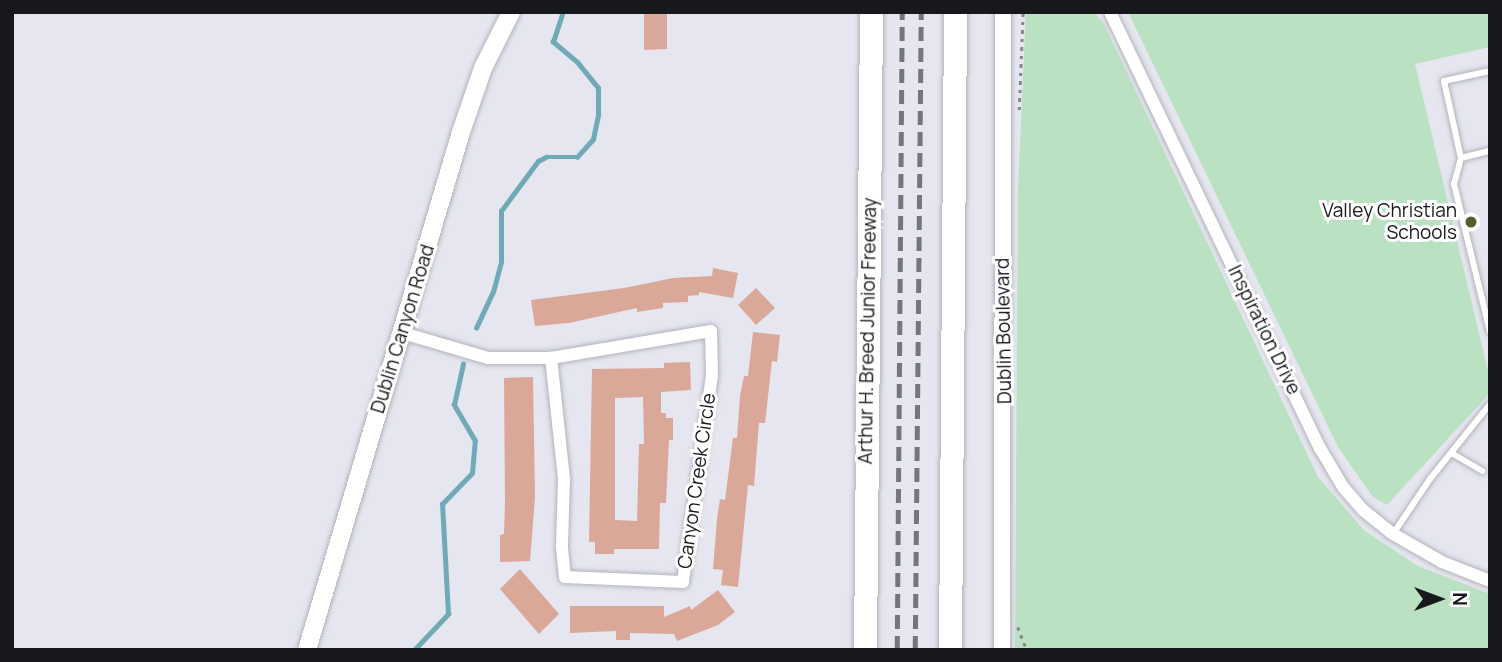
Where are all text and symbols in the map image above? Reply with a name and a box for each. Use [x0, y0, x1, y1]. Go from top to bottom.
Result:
street label: Arthur H. Breed Junior Freeway [854, 197, 882, 465]
place label: Valley Christian Schools [1322, 200, 1457, 244]
marker: Valley Christian Schools [1463, 214, 1479, 230]
street label: Dublin Canyon Road [366, 242, 440, 416]
street label: Dublin Boulevard [991, 258, 1017, 404]
street label: Inspiration Drive [1223, 262, 1305, 398]
street label: Canyon Creek Circle [673, 392, 721, 570]
north arrow [1404, 564, 1474, 634]
text: N [1447, 592, 1473, 606]

